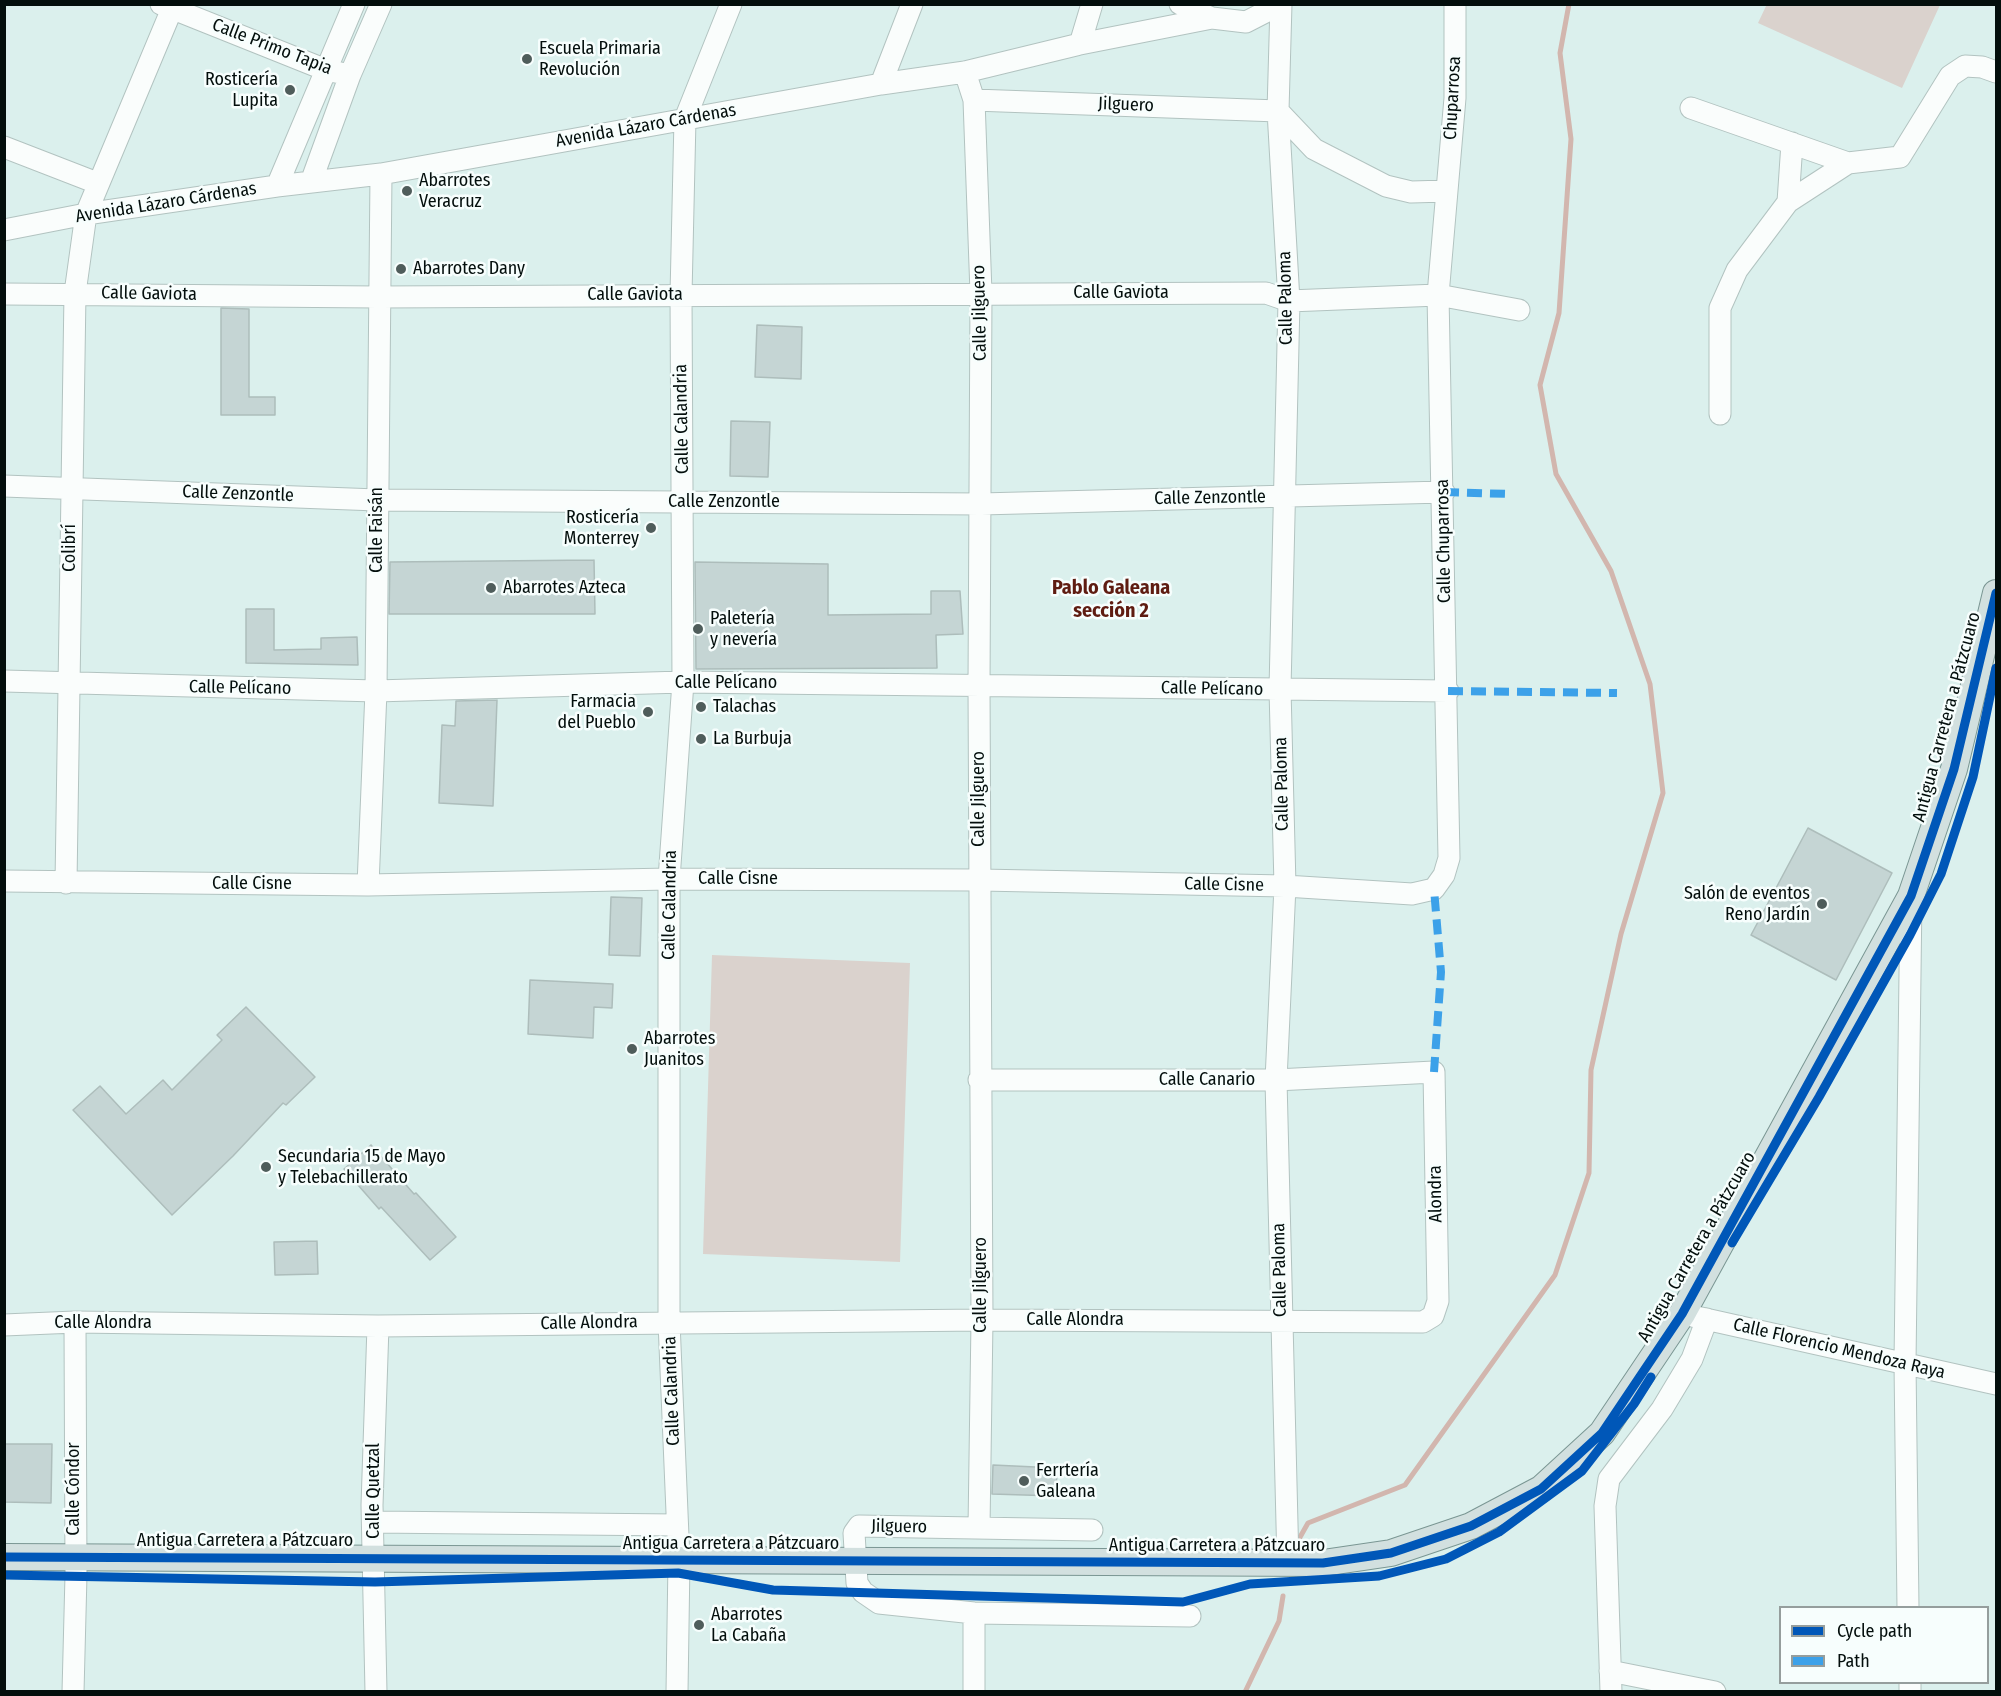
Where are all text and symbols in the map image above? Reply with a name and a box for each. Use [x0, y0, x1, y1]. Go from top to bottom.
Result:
street label: Calle Primo Tapia [209, 14, 335, 80]
place label: Escuela Primaria Revolución [539, 38, 661, 80]
marker: Escuela Primaria Revolución [520, 52, 534, 66]
street label: Chuparrosa [1440, 55, 1466, 141]
place label: Rosticería Lupita [205, 69, 278, 112]
marker: Rosticería Lupita [283, 83, 297, 97]
street label: Jilguero [1098, 93, 1154, 117]
street label: Avenida Lázaro Cárdenas [554, 99, 738, 153]
place label: Abarrotes Veracruz [419, 170, 490, 213]
street label: Avenida Lázaro Cárdenas [74, 178, 258, 228]
marker: Abarrotes Veracruz [400, 184, 414, 198]
street label: Calle Paloma [1274, 251, 1298, 345]
place label: Abarrotes Dany [413, 258, 525, 280]
marker: Abarrotes Dany [394, 262, 408, 276]
street label: Calle Jilguero [968, 265, 992, 361]
street label: Calle Gaviota [101, 282, 197, 306]
street label: Calle Gaviota [1073, 282, 1169, 304]
street label: Calle Gaviota [587, 284, 683, 306]
street label: Calle Calandria [670, 364, 694, 474]
street label: Calle Chuparrosa [1432, 479, 1456, 603]
street label: Calle Zenzontle [182, 481, 294, 507]
street label: Calle Zenzontle [1154, 486, 1266, 510]
street label: Calle Faisán [366, 487, 388, 573]
street label: Calle Zenzontle [668, 491, 780, 513]
place label: Rosticería Monterrey [564, 507, 639, 550]
marker: Rosticería Monterrey [644, 521, 658, 535]
street label: Colibrí [59, 524, 81, 572]
district label: Pablo Galeana sección 2 [1052, 576, 1170, 623]
place label: Abarrotes Azteca [503, 577, 626, 599]
marker: Abarrotes Azteca [484, 581, 498, 595]
place label: Paletería y nevería [710, 608, 777, 650]
street label: Antigua Carretera a Pátzcuaro [1909, 610, 1985, 824]
marker: Paletería y nevería [691, 622, 705, 636]
street label: Calle Pelícano [675, 672, 777, 694]
street label: Calle Pelícano [189, 676, 291, 700]
street label: Calle Pelícano [1161, 677, 1263, 701]
place label: Farmacia del Pueblo [557, 691, 636, 734]
place label: Talachas [713, 696, 776, 718]
marker: Talachas [694, 700, 708, 714]
marker: Farmacia del Pueblo [641, 705, 655, 719]
place label: La Burbuja [713, 728, 792, 750]
marker: La Burbuja [694, 732, 708, 746]
street label: Calle Paloma [1270, 737, 1294, 831]
street label: Calle Jilguero [968, 751, 990, 847]
street label: Calle Calandria [658, 850, 682, 960]
street label: Calle Cisne [698, 868, 778, 890]
street label: Calle Cisne [212, 873, 292, 895]
street label: Calle Cisne [1184, 874, 1264, 896]
place label: Salón de eventos Reno Jardín [1684, 883, 1810, 926]
marker: Salón de eventos Reno Jardín [1815, 897, 1829, 911]
place label: Abarrotes Juanitos [644, 1028, 715, 1070]
marker: Abarrotes Juanitos [625, 1042, 639, 1056]
street label: Calle Canario [1159, 1069, 1255, 1091]
place label: Secundaria 15 de Mayo y Telebachillerato [278, 1146, 446, 1188]
street label: Antigua Carretera a Pátzcuaro [1634, 1148, 1760, 1346]
marker: Secundaria 15 de Mayo y Telebachillerato [259, 1160, 273, 1174]
street label: Alondra [1425, 1165, 1447, 1223]
street label: Calle Paloma [1268, 1223, 1292, 1317]
street label: Calle Jilguero [970, 1237, 992, 1333]
street label: Calle Alondra [1026, 1309, 1124, 1331]
street label: Calle Alondra [540, 1311, 638, 1335]
street label: Calle Alondra [54, 1312, 152, 1334]
street label: Calle Florencio Mendoza Raya [1731, 1314, 1947, 1384]
street label: Calle Calandria [659, 1336, 685, 1446]
street label: Calle Cóndor [63, 1442, 85, 1536]
street label: Calle Quetzal [363, 1443, 385, 1539]
place label: Ferrtería Galeana [1036, 1460, 1099, 1502]
marker: Ferrtería Galeana [1017, 1474, 1031, 1488]
street label: Jilguero [871, 1516, 927, 1538]
street label: Antigua Carretera a Pátzcuaro [137, 1530, 353, 1552]
street label: Antigua Carretera a Pátzcuaro [623, 1533, 839, 1555]
street label: Antigua Carretera a Pátzcuaro [1109, 1535, 1325, 1557]
place label: Abarrotes La Cabaña [711, 1604, 786, 1646]
legend [1779, 1606, 1989, 1684]
marker: Abarrotes La Cabaña [692, 1618, 706, 1632]
text: Cycle path [1837, 1620, 1912, 1642]
text: Path [1837, 1650, 1870, 1672]

